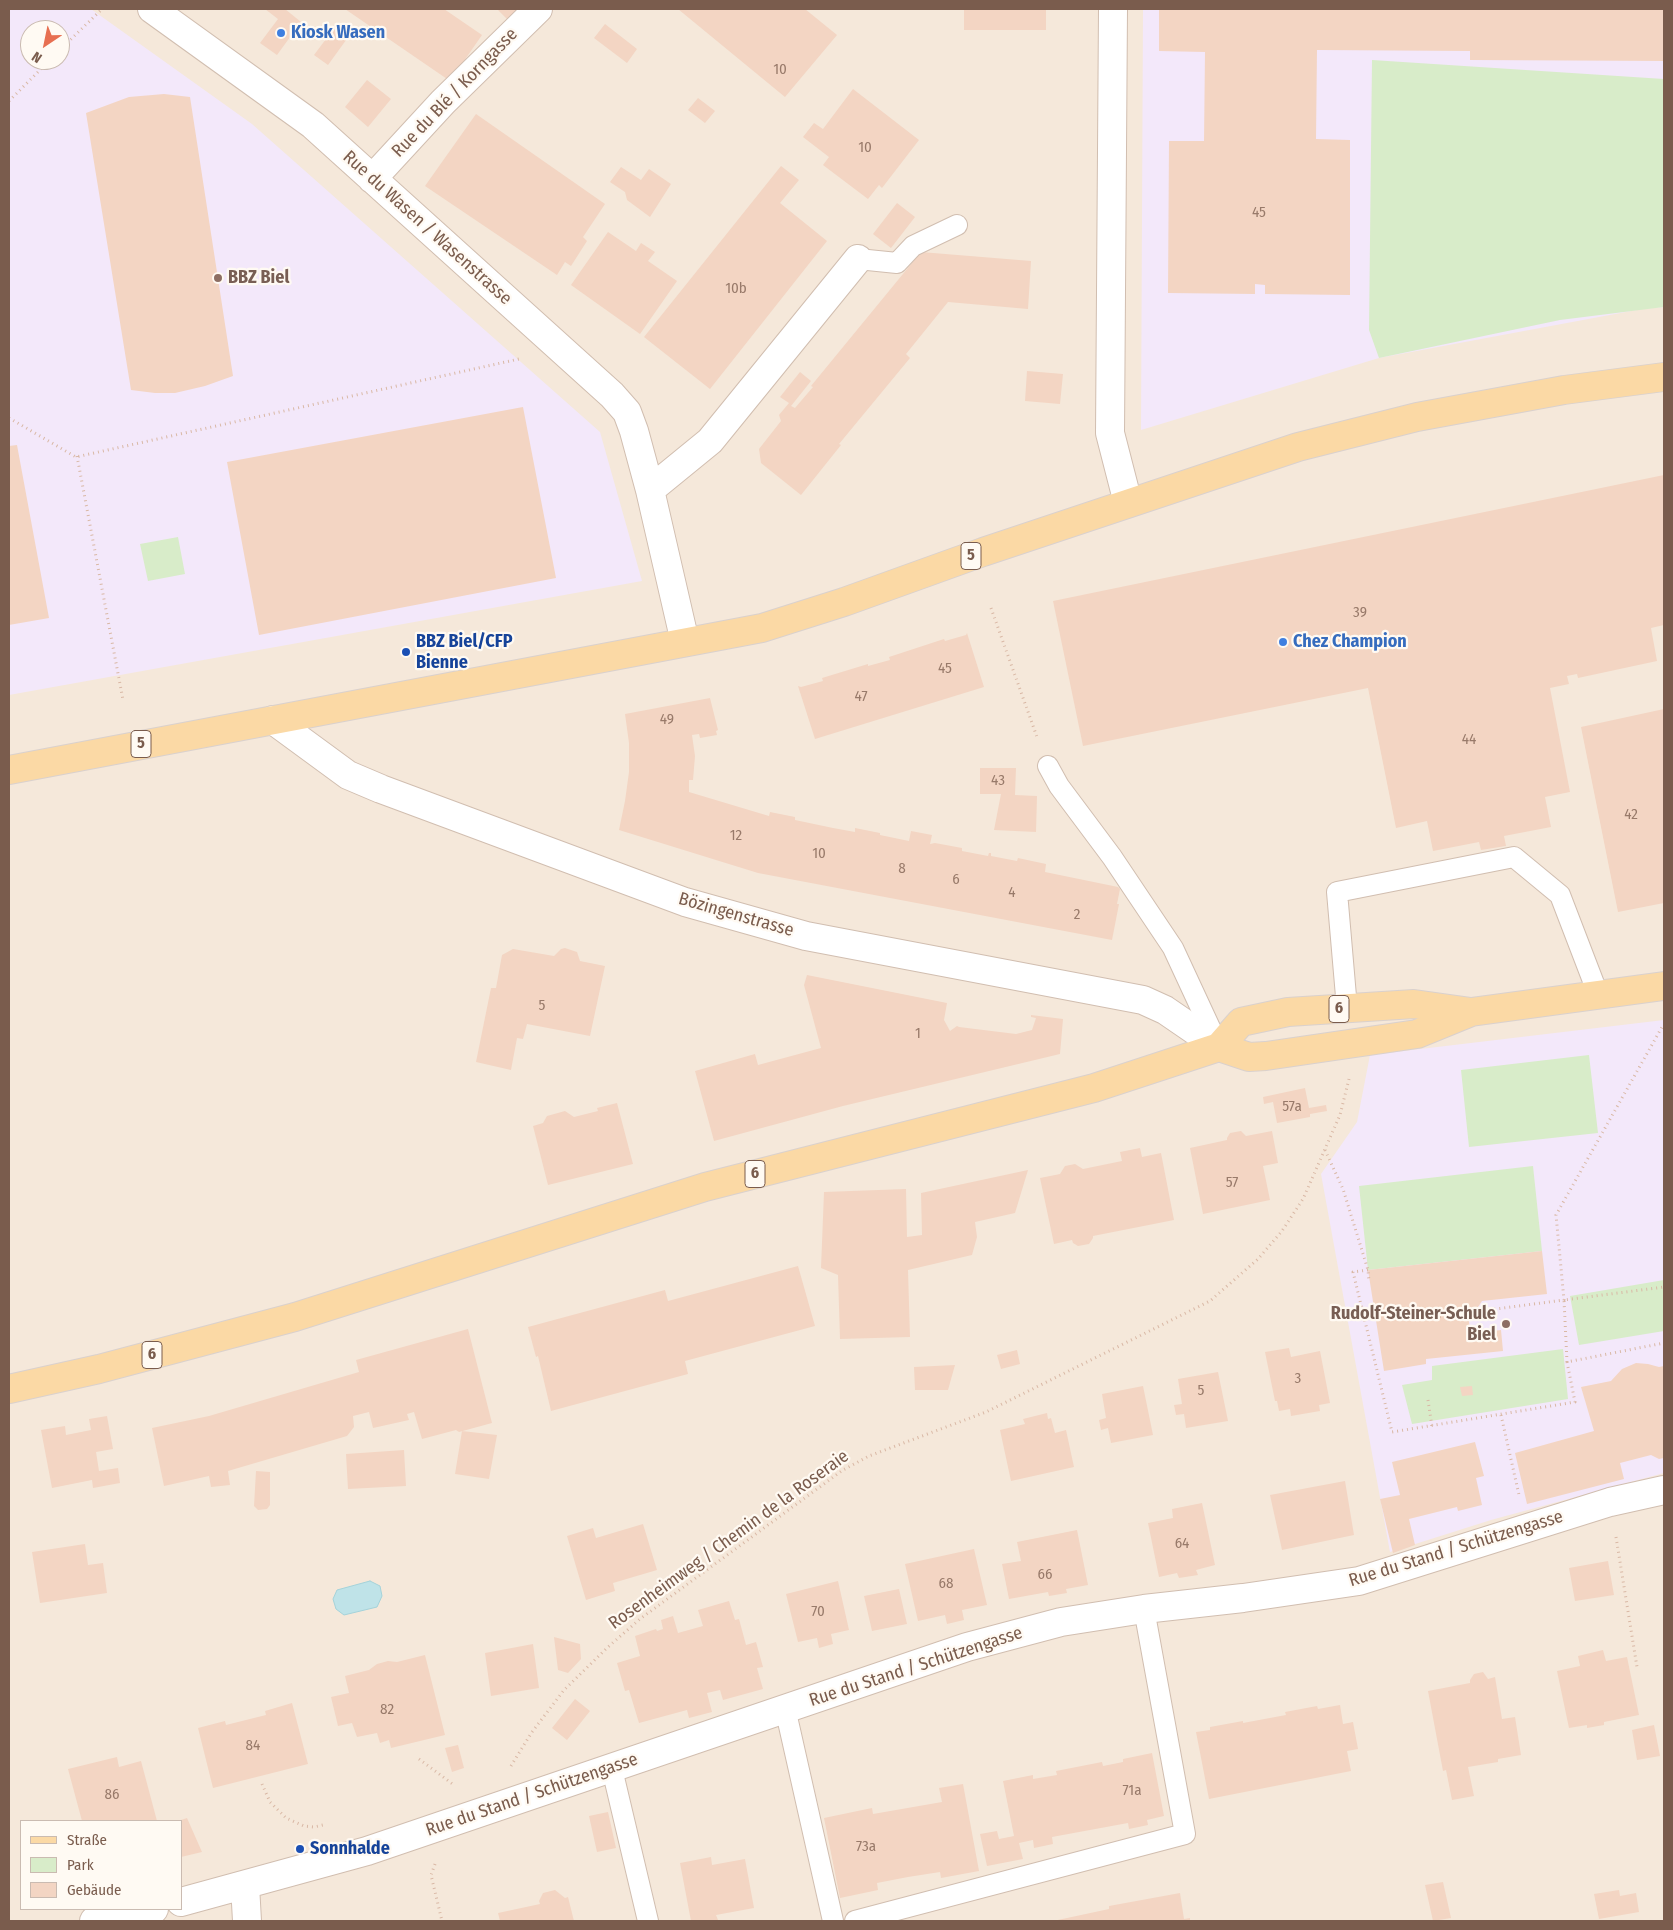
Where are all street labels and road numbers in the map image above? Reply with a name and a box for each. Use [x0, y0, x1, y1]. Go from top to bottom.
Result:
street label: Rue du Blé / Korngasse [388, 24, 522, 162]
street label: Rue du Wasen / Wasenstrasse [338, 146, 516, 310]
road number: 5 [961, 542, 981, 570]
road number: 5 [131, 731, 151, 758]
street label: Bözingenstrasse [676, 888, 796, 942]
road number: 6 [1329, 996, 1349, 1022]
road number: 6 [745, 1160, 765, 1188]
road number: 6 [142, 1342, 162, 1368]
street label: Rosenheimweg / Chemin de la Roseraie [605, 1446, 853, 1634]
street label: Rue du Stand / Schützengasse [1346, 1506, 1566, 1592]
street label: Rue du Stand / Schützengasse [807, 1622, 1025, 1712]
street label: Rue du Stand / Schützengasse [423, 1749, 641, 1841]

